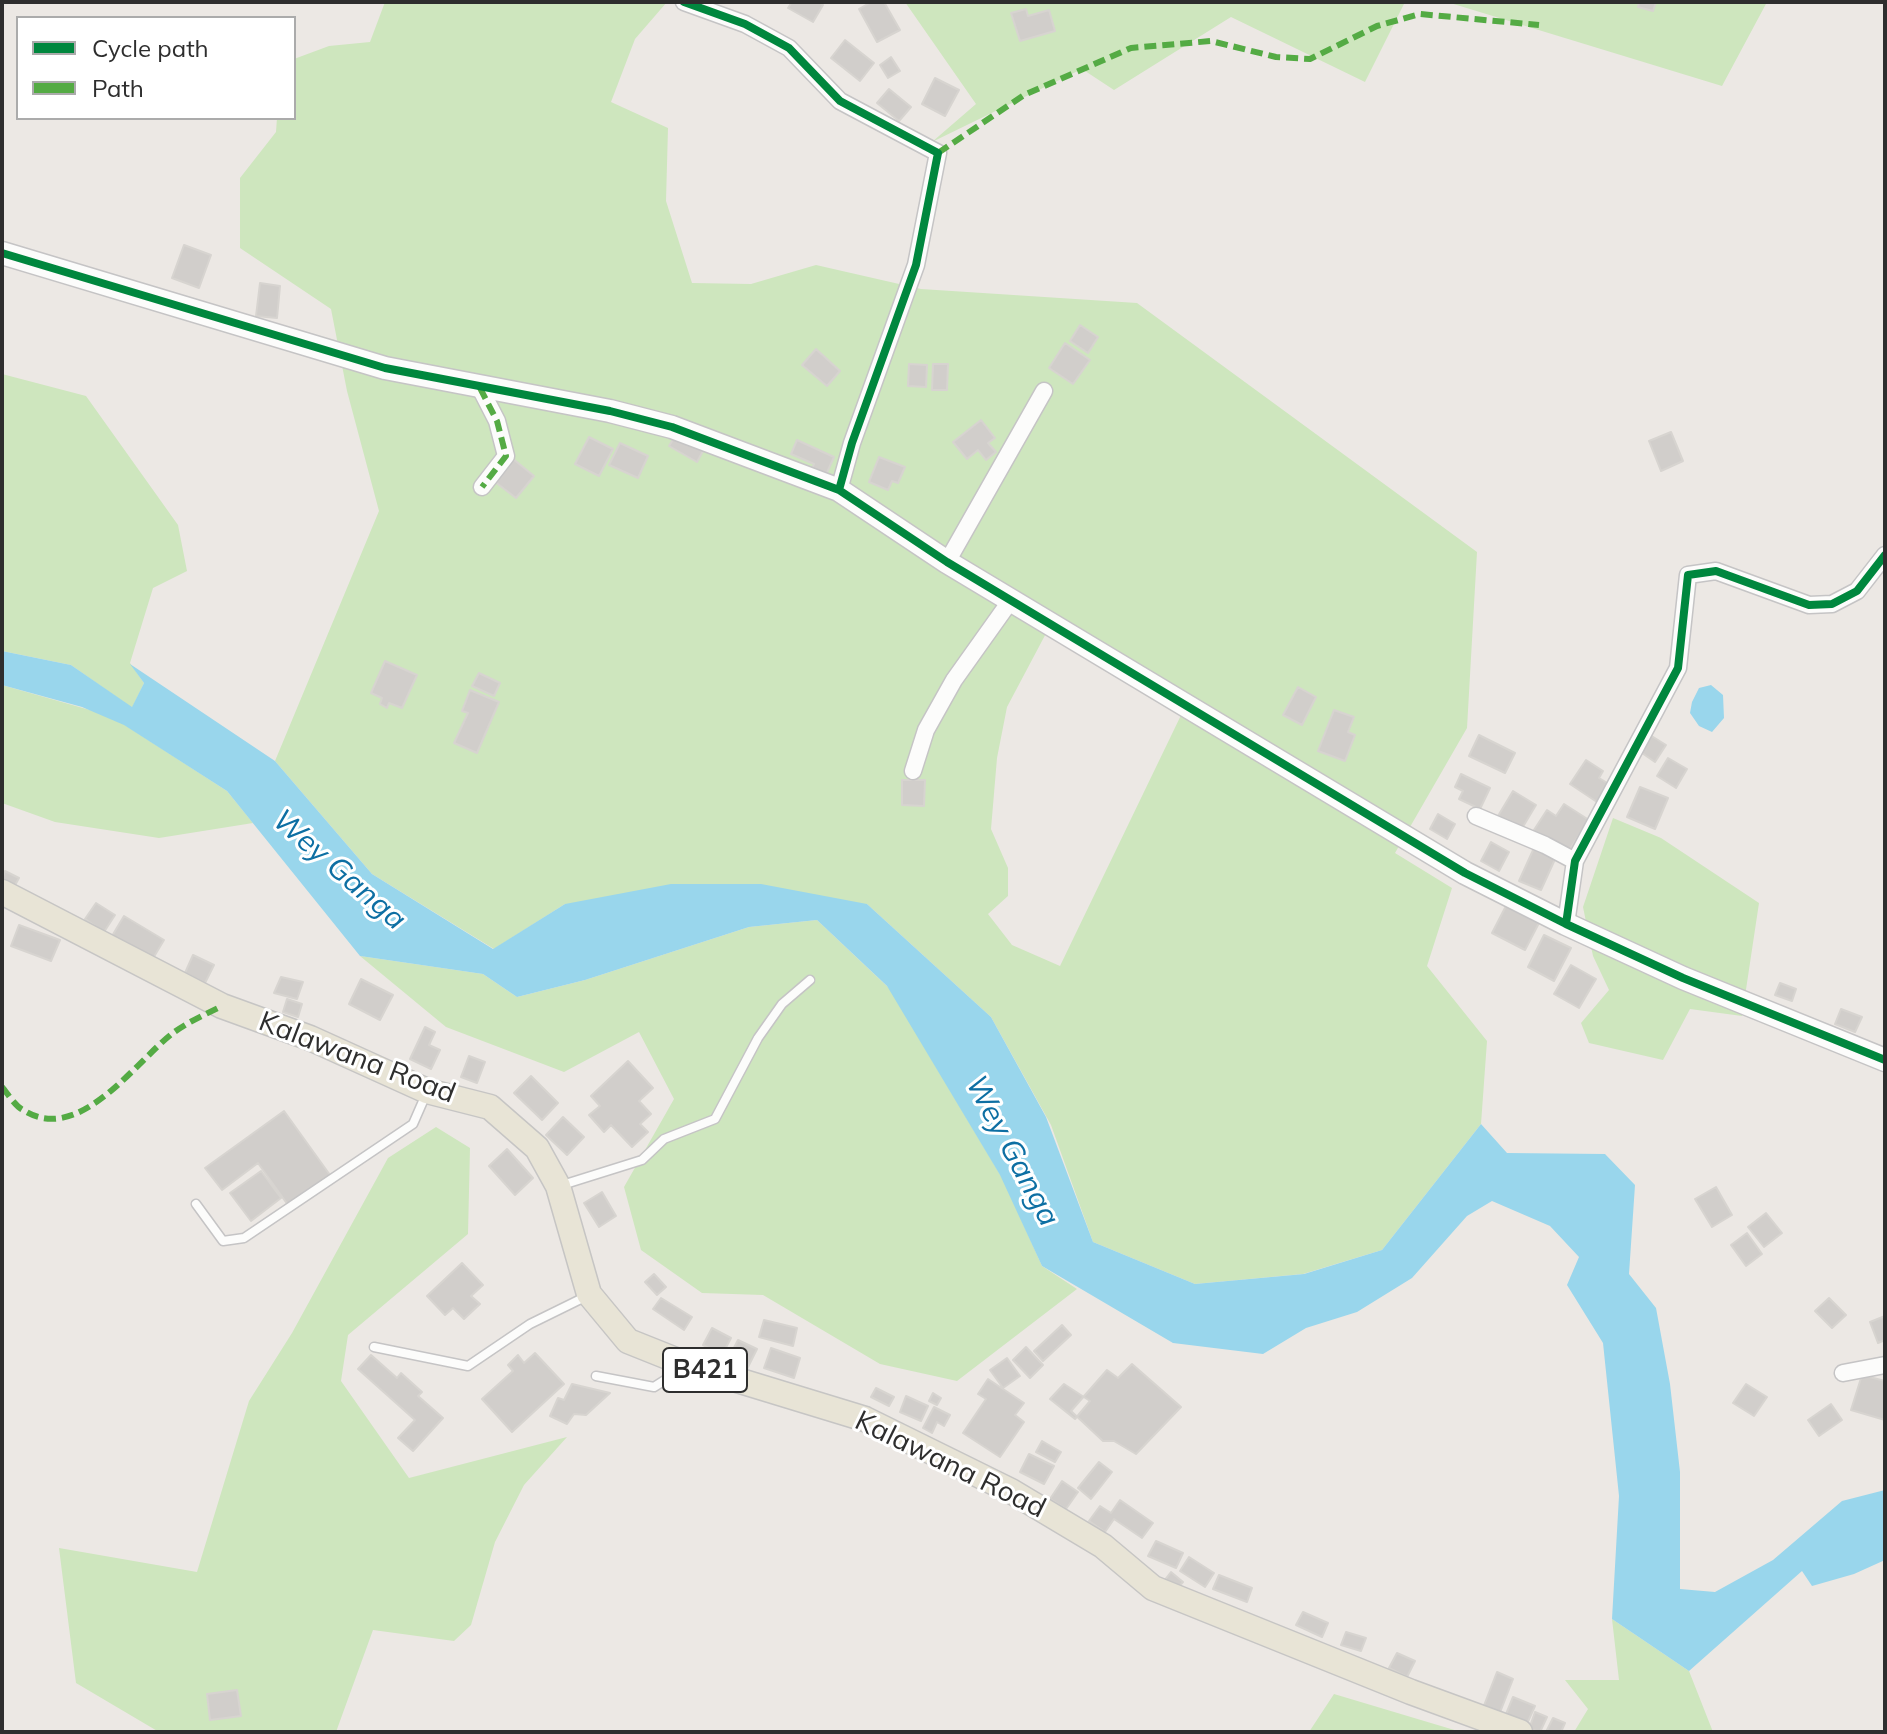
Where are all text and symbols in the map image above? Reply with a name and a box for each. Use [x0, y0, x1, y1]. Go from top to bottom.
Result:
legend [16, 16, 296, 120]
text: Cycle path [92, 33, 209, 63]
text: Path [92, 73, 144, 103]
water label: Wey Ganga [265, 802, 413, 938]
street label: Kalawana Road [254, 1005, 460, 1111]
water label: Wey Ganga [957, 1070, 1067, 1232]
road number: B421 [663, 1348, 747, 1392]
street label: Kalawana Road [849, 1404, 1051, 1526]

